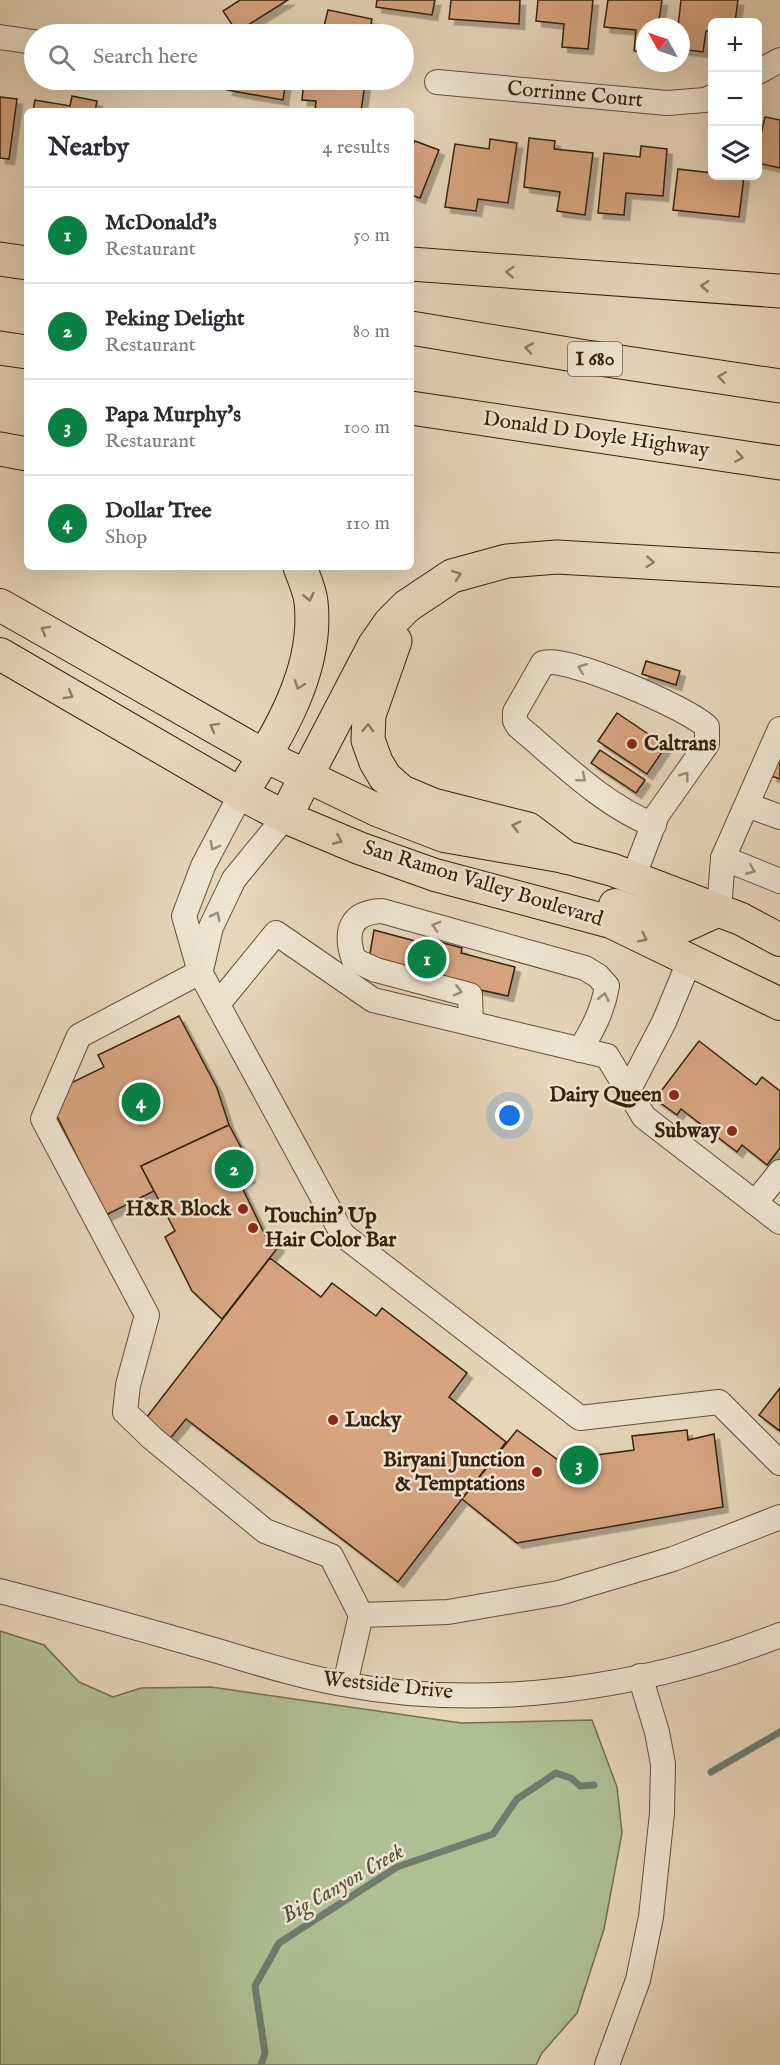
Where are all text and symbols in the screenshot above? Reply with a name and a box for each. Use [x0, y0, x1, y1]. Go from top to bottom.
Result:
north arrow [636, 18, 690, 72]
map controls [708, 18, 762, 180]
button: + [708, 18, 762, 72]
search box [24, 24, 414, 90]
icon: search [45, 41, 78, 74]
text: Search here [93, 43, 198, 71]
button: − [708, 72, 762, 126]
street label: Corrinne Court [506, 76, 644, 114]
button: layers [708, 126, 762, 180]
text: Nearby [48, 131, 129, 164]
text: 4 results [323, 135, 390, 160]
text: McDonald's [105, 209, 217, 237]
text: 1 [64, 223, 71, 248]
text: 50 m [353, 223, 390, 248]
text: Restaurant [105, 237, 196, 262]
one-way arrow [506, 265, 515, 278]
one-way arrow [700, 280, 709, 293]
text: Peking Delight [105, 305, 244, 333]
text: 2 [63, 319, 72, 344]
text: 80 m [353, 319, 390, 344]
text: Restaurant [105, 333, 196, 358]
one-way arrow [525, 342, 535, 355]
road number: I 680 [568, 342, 622, 376]
one-way arrow [718, 372, 727, 384]
text: Papa Murphy's [105, 401, 241, 429]
street label: Donald D Doyle Highway [481, 406, 711, 464]
text: 3 [64, 415, 71, 440]
text: 100 m [343, 415, 390, 440]
text: Restaurant [105, 429, 196, 454]
one-way arrow [734, 450, 744, 462]
text: Dollar Tree [105, 497, 212, 525]
text: 4 [63, 511, 72, 536]
text: 110 m [346, 511, 390, 536]
text: Shop [105, 525, 147, 550]
one-way arrow [645, 555, 654, 568]
one-way arrow [451, 570, 462, 583]
one-way arrow [302, 592, 315, 602]
one-way arrow [41, 626, 51, 637]
one-way arrow [578, 663, 589, 675]
one-way arrow [293, 679, 306, 690]
one-way arrow [62, 687, 73, 699]
one-way arrow [210, 723, 220, 734]
one-way arrow [362, 724, 375, 733]
place label: Caltrans [644, 731, 716, 758]
marker: Caltrans [625, 737, 639, 751]
one-way arrow [576, 771, 587, 782]
one-way arrow [677, 771, 688, 782]
one-way arrow [512, 821, 522, 834]
one-way arrow [332, 832, 343, 844]
street label: San Ramon Valley Boulevard [360, 835, 607, 934]
one-way arrow [210, 840, 221, 850]
one-way arrow [745, 863, 756, 875]
one-way arrow [209, 911, 221, 922]
one-way arrow [431, 921, 441, 933]
one-way arrow [637, 931, 648, 943]
pin: 1 [408, 936, 446, 982]
one-way arrow [453, 984, 463, 997]
one-way arrow [597, 992, 610, 1002]
pin: 4 [122, 1080, 160, 1124]
place label: Dairy Queen [549, 1082, 662, 1109]
marker: Dairy Queen [667, 1088, 681, 1102]
your location [495, 1101, 524, 1130]
place label: Subway [654, 1118, 721, 1145]
marker: Subway [725, 1124, 739, 1138]
pin: 2 [214, 1146, 254, 1192]
place label: H&R Block [126, 1196, 232, 1223]
marker: H&R Block [236, 1202, 250, 1216]
place label: Touchin' Up Hair Color Bar [264, 1203, 396, 1254]
marker: Touchin' Up Hair Color Bar [246, 1221, 260, 1235]
place label: Lucky [345, 1407, 402, 1434]
marker: Lucky [326, 1413, 340, 1427]
pin: 3 [560, 1442, 598, 1488]
place label: Biryani Junction & Temptations [383, 1447, 525, 1498]
marker: Biryani Junction & Temptations [530, 1465, 544, 1479]
street label: Westside Drive [322, 1666, 455, 1706]
water label: Big Canyon Creek [277, 1838, 409, 1930]

